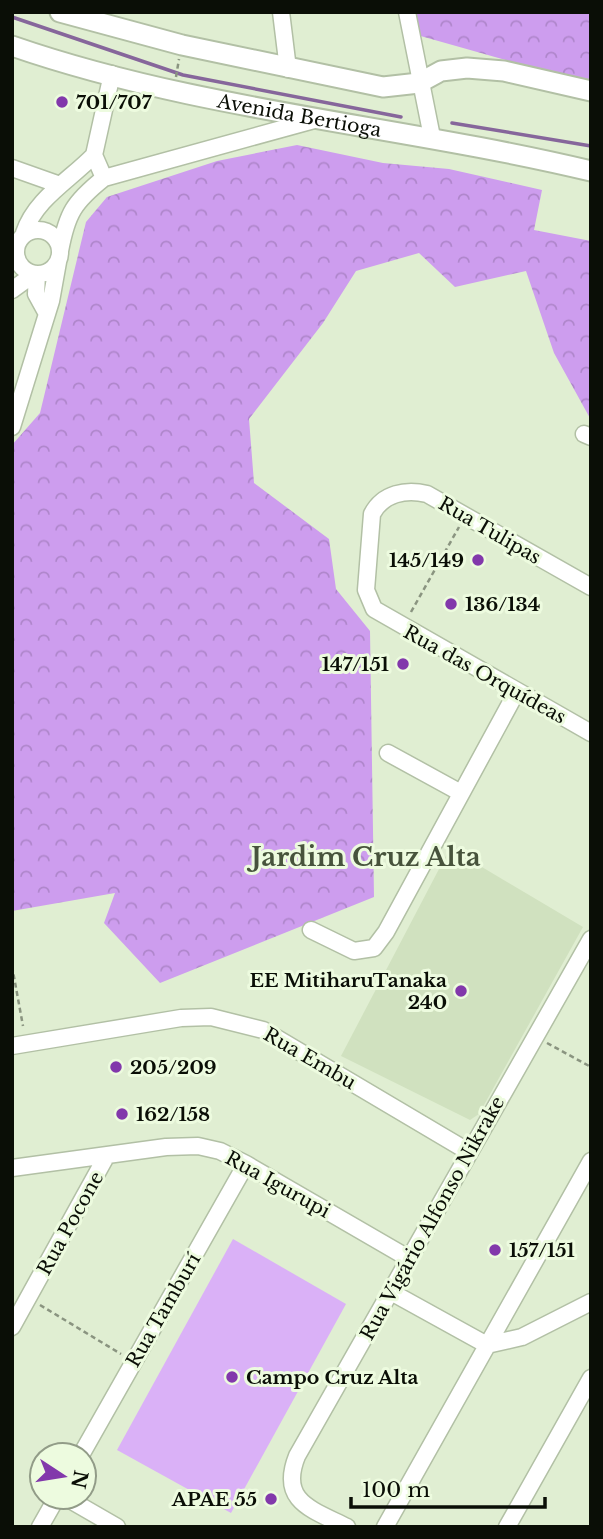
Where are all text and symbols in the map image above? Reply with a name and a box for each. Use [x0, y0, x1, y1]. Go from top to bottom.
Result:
street label: Avenida Bertioga [214, 89, 384, 142]
place label: 701/707 [76, 91, 153, 114]
marker: 701/707 [54, 94, 70, 110]
street label: Rua Tulipas [434, 492, 545, 569]
place label: 145/149 [389, 549, 464, 572]
marker: 145/149 [470, 552, 486, 568]
place label: 136/134 [465, 593, 540, 616]
marker: 136/134 [443, 596, 459, 612]
street label: Rua das Orquídeas [399, 620, 570, 729]
place label: 147/151 [322, 653, 389, 676]
marker: 147/151 [395, 656, 411, 672]
district label: Jardim Cruz Alta [246, 841, 481, 873]
place label: EE MitiharuTanaka 240 [250, 969, 447, 1014]
marker: EE MitiharuTanaka 240 [453, 983, 469, 999]
street label: Rua Embu [259, 1023, 360, 1094]
place label: 205/209 [130, 1056, 217, 1079]
marker: 205/209 [108, 1059, 124, 1075]
street label: Rua Vigário Alfonso Nikrake [356, 1092, 509, 1344]
place label: 162/158 [136, 1103, 210, 1126]
marker: 162/158 [114, 1106, 130, 1122]
street label: Rua Igurupi [221, 1146, 335, 1223]
street label: Rua Pocone [33, 1167, 108, 1279]
place label: 157/151 [509, 1239, 575, 1262]
marker: 157/151 [487, 1242, 503, 1258]
street label: Rua Tamburí [122, 1249, 206, 1371]
place label: Campo Cruz Alta [246, 1366, 418, 1389]
marker: Campo Cruz Alta [224, 1369, 240, 1385]
north arrow [28, 1441, 98, 1511]
scale bar [351, 1466, 545, 1510]
text: N [66, 1468, 92, 1491]
text: 100 m [362, 1477, 430, 1503]
place label: APAE 55 [171, 1488, 257, 1511]
marker: APAE 55 [263, 1491, 279, 1507]

